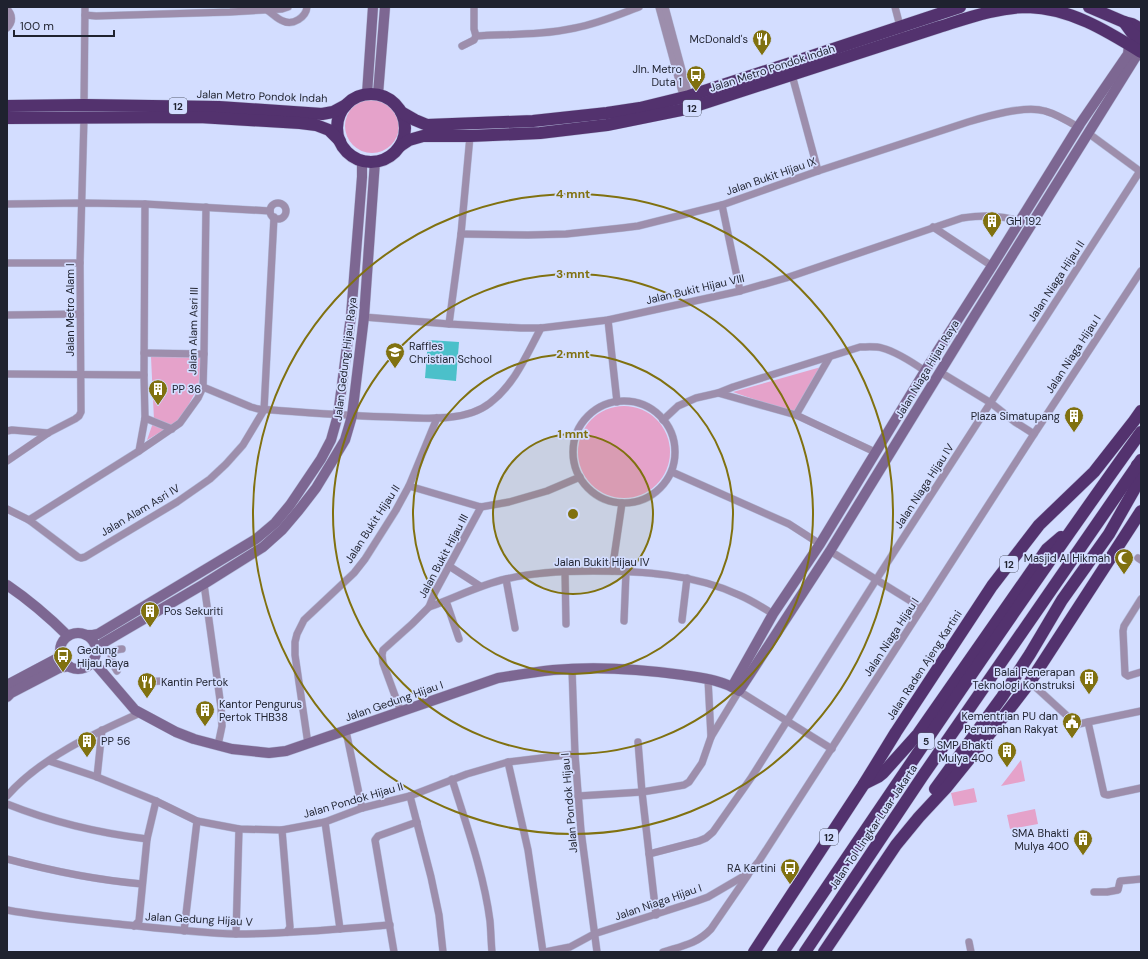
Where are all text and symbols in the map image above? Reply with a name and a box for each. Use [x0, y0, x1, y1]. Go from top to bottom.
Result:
scale bar [14, 12, 114, 38]
text: 100 m [20, 18, 54, 34]
restaurant icon: McDonald's [751, 28, 773, 56]
place label: McDonald's [689, 32, 748, 46]
street label: Jalan Metro Pondok Indah [708, 41, 836, 95]
place label: Jln. Metro Duta 1 [633, 62, 682, 89]
bus stop icon: Jln. Metro Duta 1 [685, 64, 707, 92]
street label: Jalan Metro Pondok Indah [196, 87, 328, 105]
road number: 12 [169, 98, 187, 114]
road number: 12 [683, 100, 701, 116]
street label: Jalan Bukit Hijau IX [724, 154, 818, 198]
text: 4 mnt [556, 186, 590, 202]
building icon: GH 192 [981, 210, 1003, 238]
place label: GH 192 [1006, 214, 1041, 228]
street label: Jalan Niaga Hijau II [1025, 238, 1087, 324]
street label: Jalan Metro Alam I [63, 263, 77, 357]
text: 3 mnt [556, 266, 590, 282]
street label: Jalan Bukit Hijau VIII [644, 271, 746, 307]
street label: Jalan Alam Asri III [185, 287, 201, 375]
street label: Jalan Gedung Hijau Raya [330, 296, 360, 422]
street label: Jalan Niaga Hijau I [1042, 312, 1104, 396]
street label: Jalan Niaga Hijau Raya [892, 317, 962, 421]
place label: Raffles Christian School [409, 339, 492, 366]
school or university icon: Raffles Christian School [384, 341, 406, 369]
text: 2 mnt [556, 346, 590, 362]
building icon: PP 36 [147, 378, 169, 406]
place label: PP 36 [172, 382, 201, 396]
building icon: Plaza Simatupang [1063, 405, 1085, 433]
place label: Plaza Simatupang [971, 409, 1060, 423]
text: 1 mnt [557, 426, 589, 442]
street label: Jalan Niaga Hijau IV [891, 440, 957, 531]
street label: Jalan Alam Asri IV [98, 480, 183, 539]
street label: Jalan Bukit Hijau II [341, 482, 403, 566]
centre of rings [566, 507, 580, 521]
street label: Jalan Bukit Hijau III [415, 512, 471, 600]
mosque icon: Masjid Al Hikmah [1113, 547, 1135, 575]
place label: Masjid Al Hikmah [1024, 551, 1110, 565]
street label: Jalan Bukit Hijau IV [554, 555, 650, 569]
road number: 12 [1000, 556, 1018, 572]
street label: Jalan Niaga Hijau I [860, 595, 922, 679]
building icon: Pos Sekuriti [139, 600, 161, 628]
place label: Pos Sekuriti [164, 604, 223, 618]
street label: Jalan Raden Ajeng Kartini [883, 608, 965, 722]
place label: Gedung Hijau Raya [77, 643, 129, 670]
bus stop icon: Gedung Hijau Raya [52, 645, 74, 673]
place label: Balai Penerapan Teknologi Konstruksi [972, 665, 1075, 692]
building icon: Balai Penerapan Teknologi Konstruksi [1078, 667, 1100, 695]
restaurant icon: Kantin Pertok [136, 671, 158, 699]
place label: Kantin Pertok [161, 675, 229, 689]
street label: Jalan Gedung Hijau I [343, 678, 445, 724]
place label: Kantor Pengurus Pertok THB38 [219, 697, 302, 724]
building icon: Kantor Pengurus Pertok THB38 [194, 699, 216, 727]
place label: Kementrian PU dan Perumahan Rakyat [961, 709, 1058, 736]
public building icon: Kementrian PU dan Perumahan Rakyat [1061, 711, 1083, 739]
building icon: PP 56 [76, 730, 98, 758]
road number: 5 [918, 733, 934, 749]
place label: PP 56 [101, 734, 130, 748]
place label: SMP Bhakti Mulya 400 [937, 738, 993, 765]
building icon: SMP Bhakti Mulya 400 [996, 740, 1018, 768]
street label: Jalan Pondok Hijau I [558, 752, 580, 854]
street label: Jalan Tol Lingkar Luar Jakarta [826, 762, 920, 892]
street label: Jalan Pondok Hijau II [302, 779, 404, 821]
place label: SMA Bhakti Mulya 400 [1012, 826, 1069, 853]
building icon: SMA Bhakti Mulya 400 [1072, 828, 1094, 856]
road number: 12 [820, 829, 838, 845]
bus stop icon: RA Kartini [779, 857, 801, 885]
place label: RA Kartini [727, 861, 776, 875]
street label: Jalan Niaga Hijau I [613, 881, 703, 923]
street label: Jalan Gedung Hijau V [145, 909, 254, 929]

